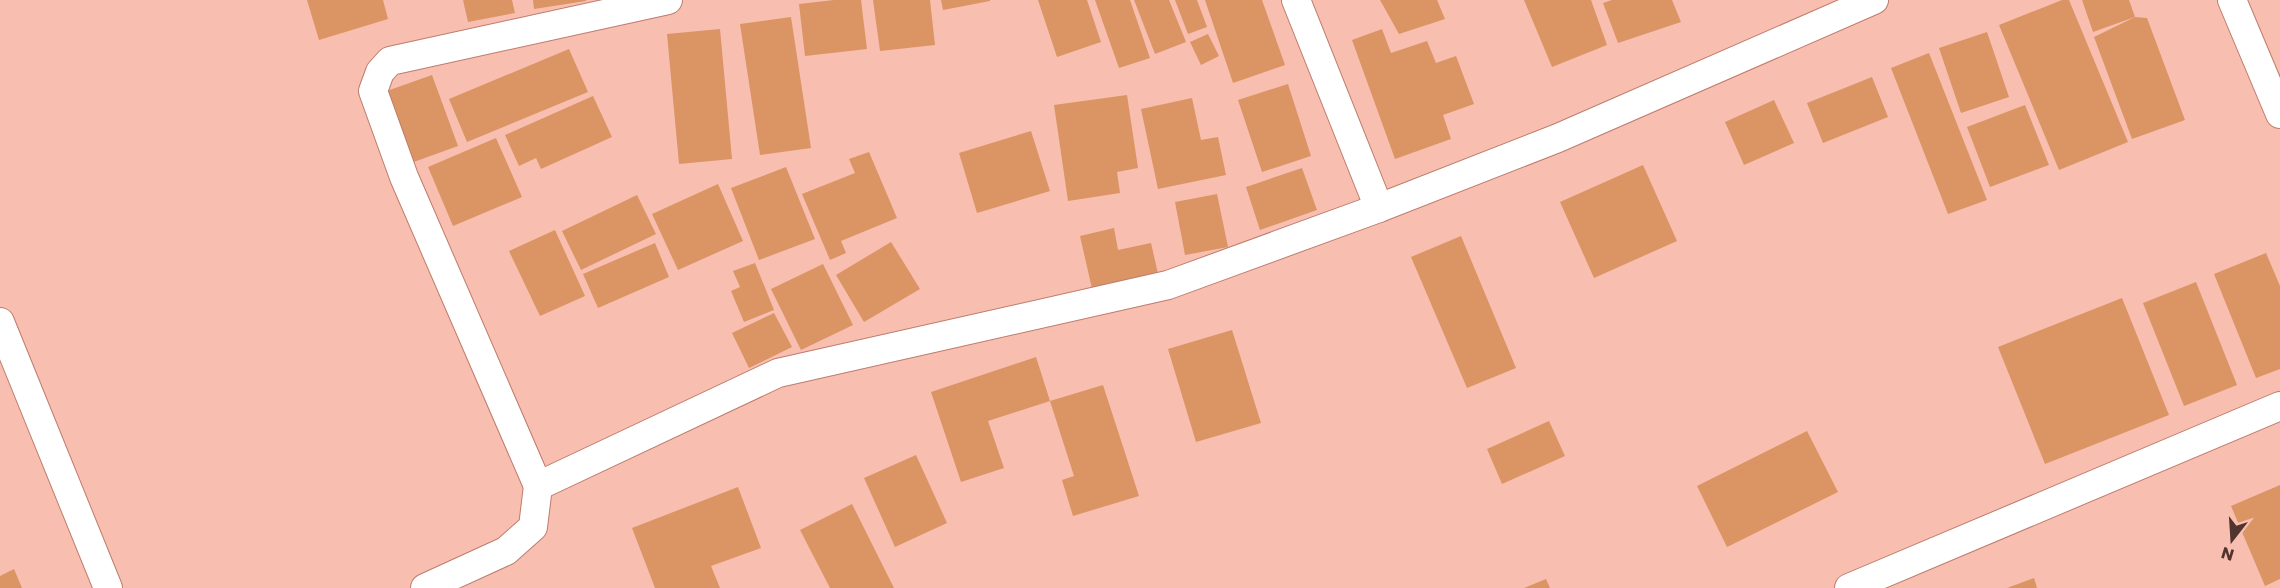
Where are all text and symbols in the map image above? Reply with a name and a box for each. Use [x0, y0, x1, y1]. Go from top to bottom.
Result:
north arrow [2202, 510, 2262, 570]
text: N [2219, 541, 2237, 567]

